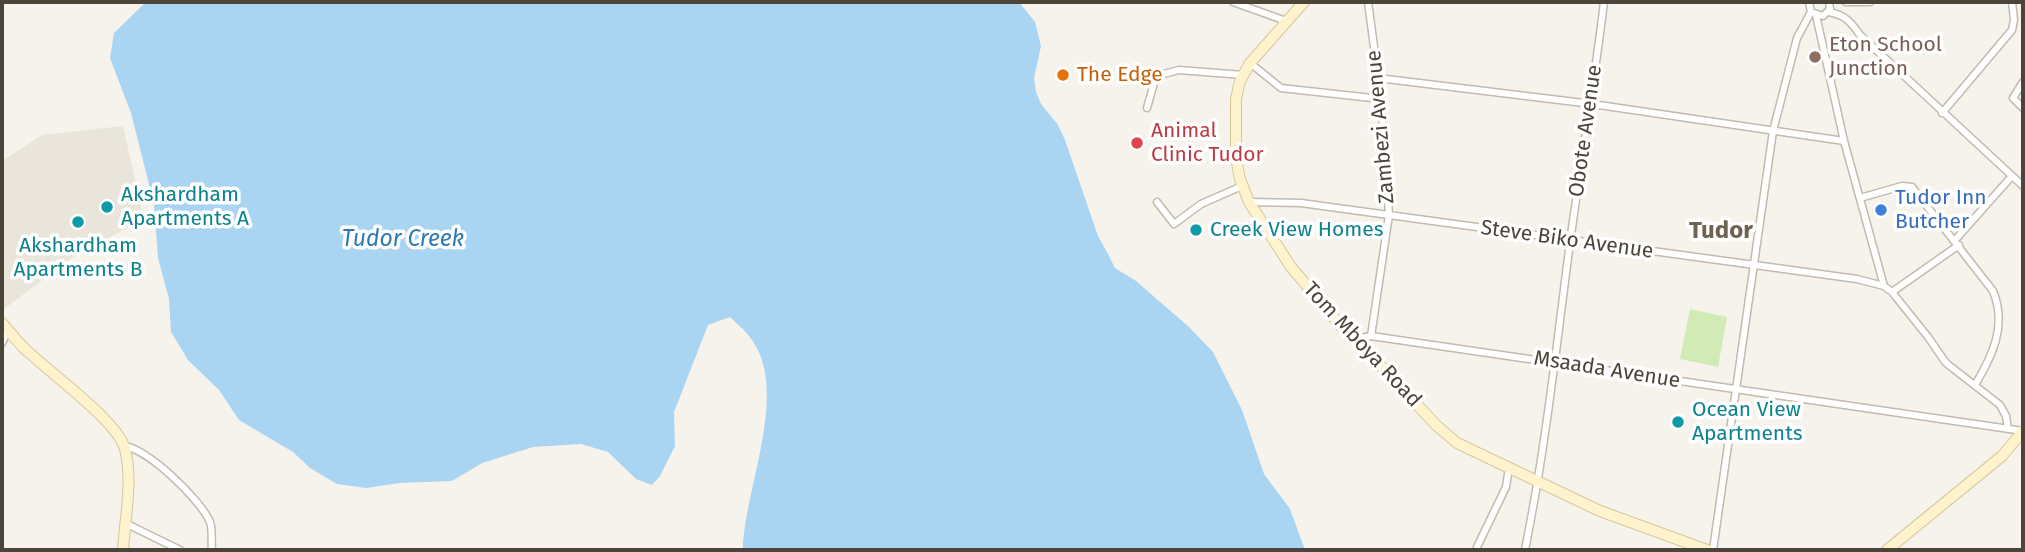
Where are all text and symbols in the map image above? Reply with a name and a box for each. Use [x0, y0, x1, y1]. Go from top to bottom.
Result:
place label: Eton School Junction [1829, 32, 1942, 82]
street label: Zambezi Avenue [1362, 49, 1400, 205]
marker: Eton School Junction [1807, 49, 1823, 65]
place label: The Edge [1077, 62, 1163, 88]
street label: Obote Avenue [1564, 63, 1608, 199]
marker: The Edge [1055, 67, 1071, 83]
place label: Animal Clinic Tudor [1151, 118, 1264, 168]
marker: Animal Clinic Tudor [1129, 135, 1145, 151]
place label: Akshardham Apartments A [121, 182, 249, 232]
place label: Tudor Inn Butcher [1895, 185, 1987, 235]
marker: Akshardham Apartments A [99, 199, 115, 215]
marker: Tudor Inn Butcher [1873, 202, 1889, 218]
marker: Akshardham Apartments B [70, 214, 86, 230]
street label: Steve Biko Avenue [1479, 215, 1655, 265]
place label: Creek View Homes [1210, 217, 1384, 243]
district label: Tudor [1689, 217, 1753, 245]
marker: Creek View Homes [1188, 222, 1204, 238]
water label: Tudor Creek [342, 226, 464, 254]
place label: Akshardham Apartments B [14, 233, 142, 283]
street label: Tom Mboya Road [1298, 277, 1426, 413]
street label: Msaada Avenue [1532, 346, 1682, 394]
place label: Ocean View Apartments [1692, 397, 1803, 447]
marker: Ocean View Apartments [1670, 414, 1686, 430]

